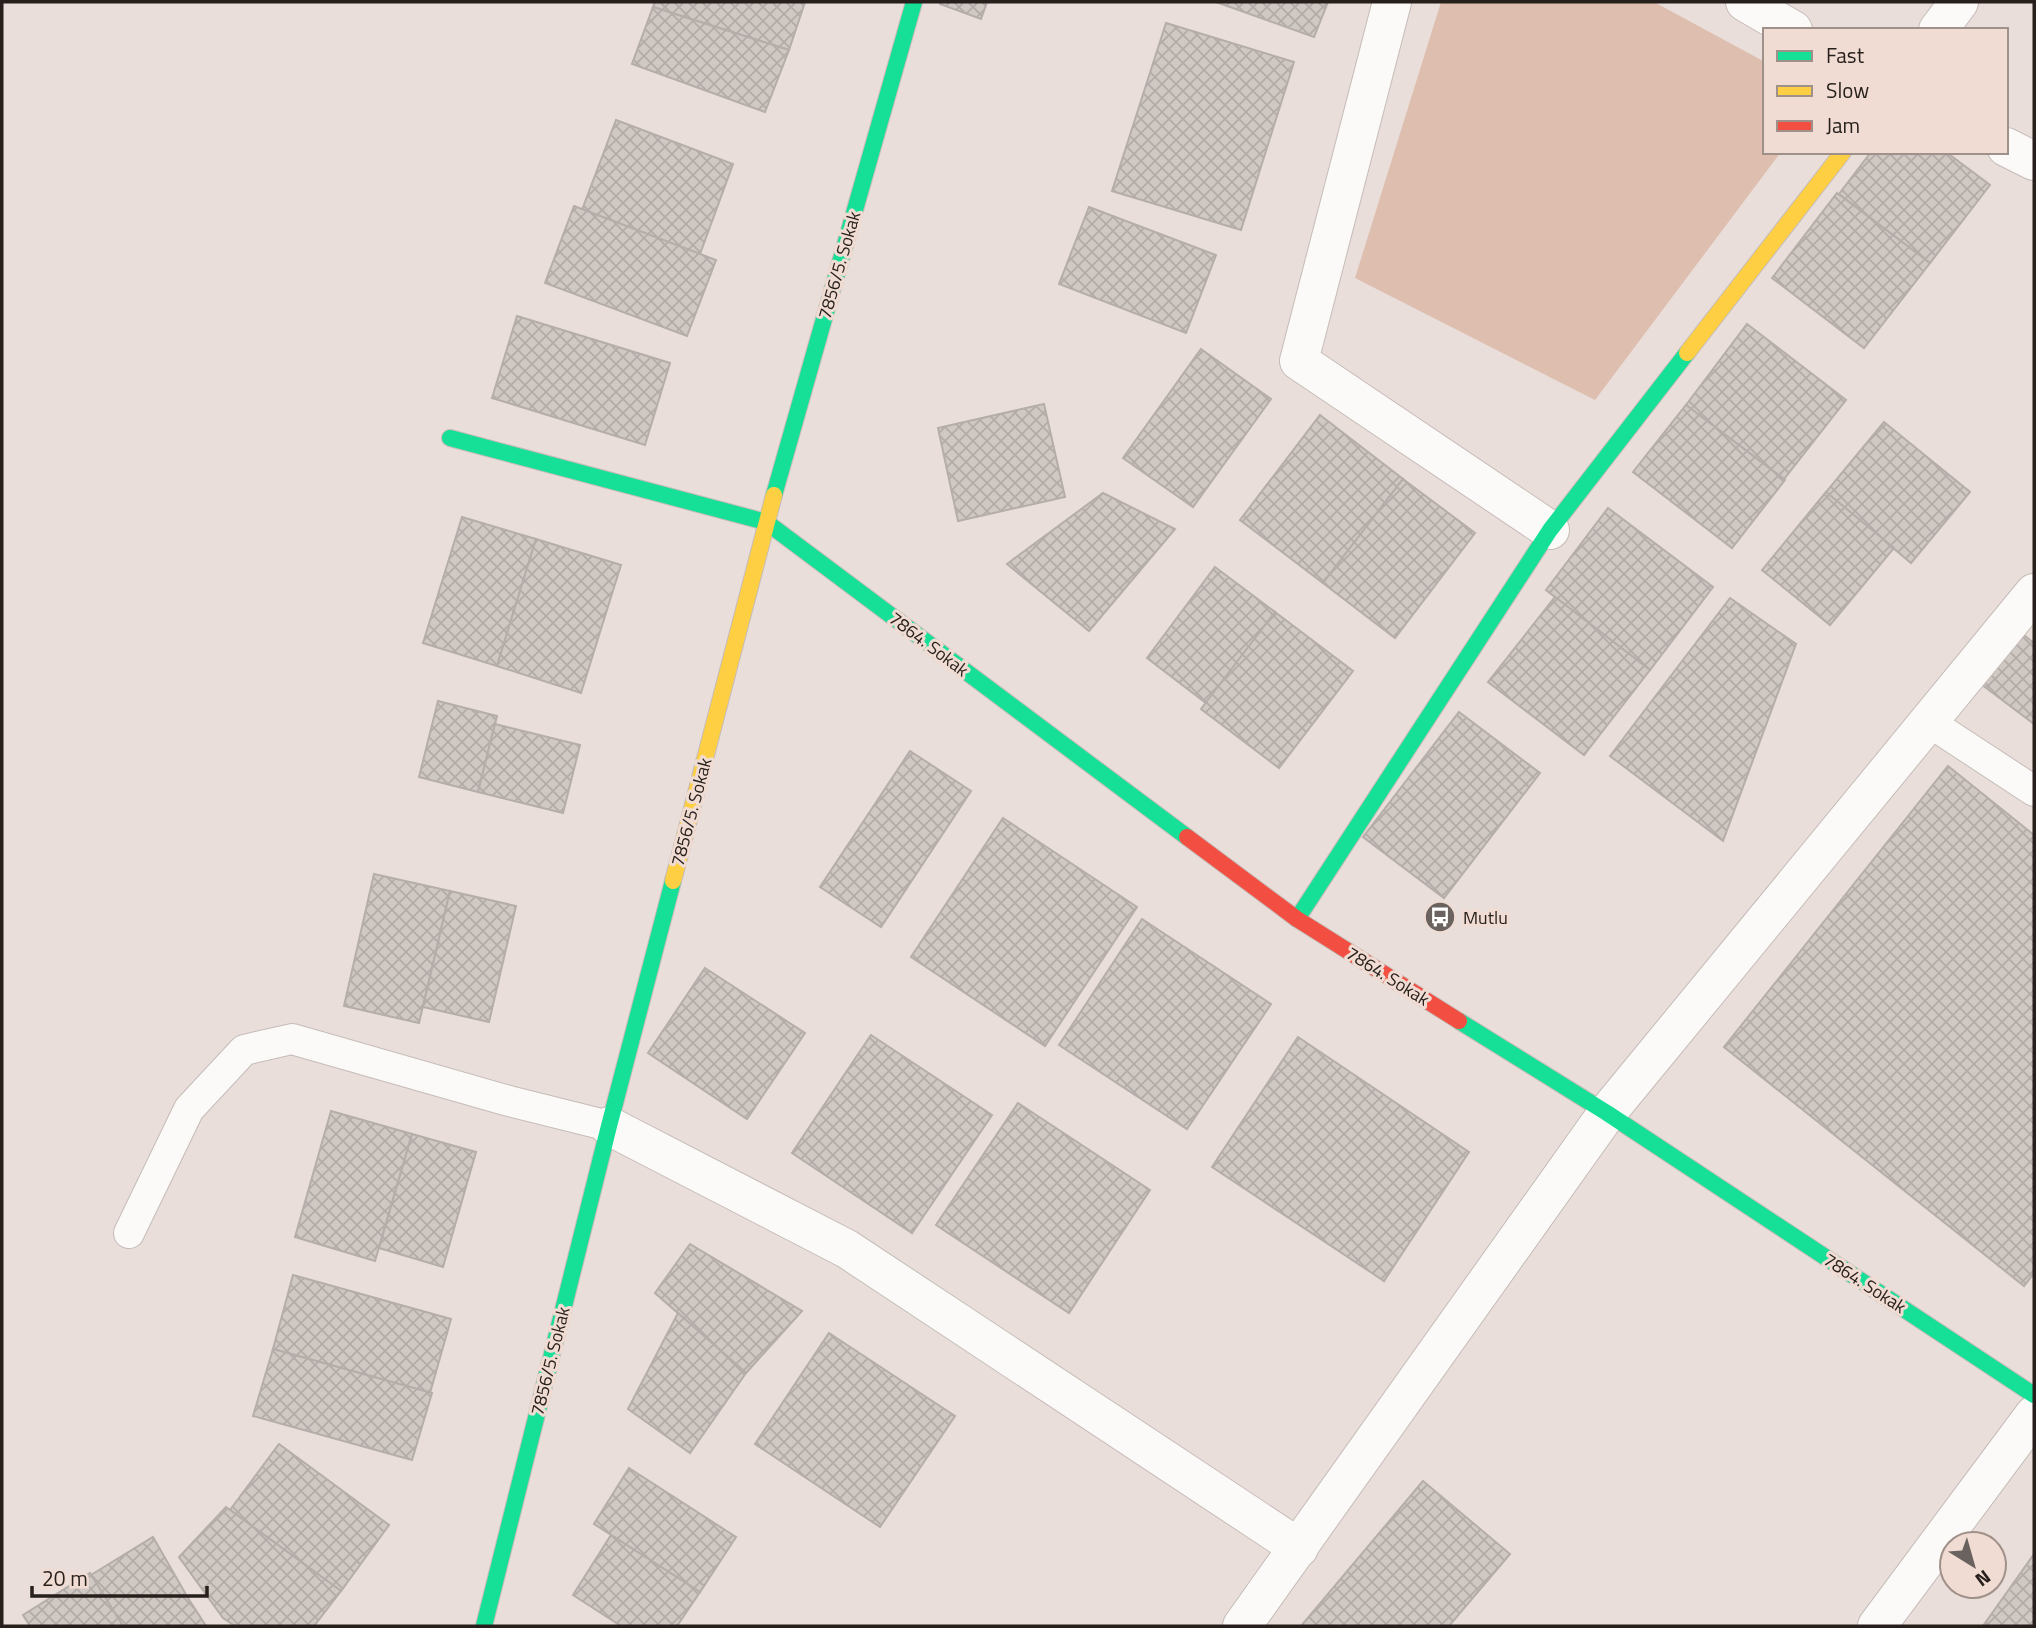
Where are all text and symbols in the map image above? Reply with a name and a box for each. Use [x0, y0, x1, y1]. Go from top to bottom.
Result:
legend [1763, 28, 2008, 154]
text: Fast [1826, 39, 1865, 71]
text: Slow [1826, 74, 1869, 106]
text: Jam [1826, 109, 1860, 141]
street label: 7856/5. Sokak [811, 208, 867, 322]
street label: 7864. Sokak [883, 605, 975, 683]
street label: 7856/5. Sokak [664, 754, 719, 869]
bus stop icon: Mutlu [1423, 900, 1457, 934]
place label: Mutlu [1463, 904, 1508, 931]
street label: 7864. Sokak [1341, 940, 1435, 1012]
street label: 7864. Sokak [1818, 1246, 1912, 1320]
street label: 7856/5. Sokak [523, 1303, 577, 1418]
north arrow [1938, 1530, 2008, 1600]
scale bar [32, 1554, 206, 1598]
text: 20 m [42, 1562, 88, 1594]
text: N [1970, 1563, 1998, 1595]

